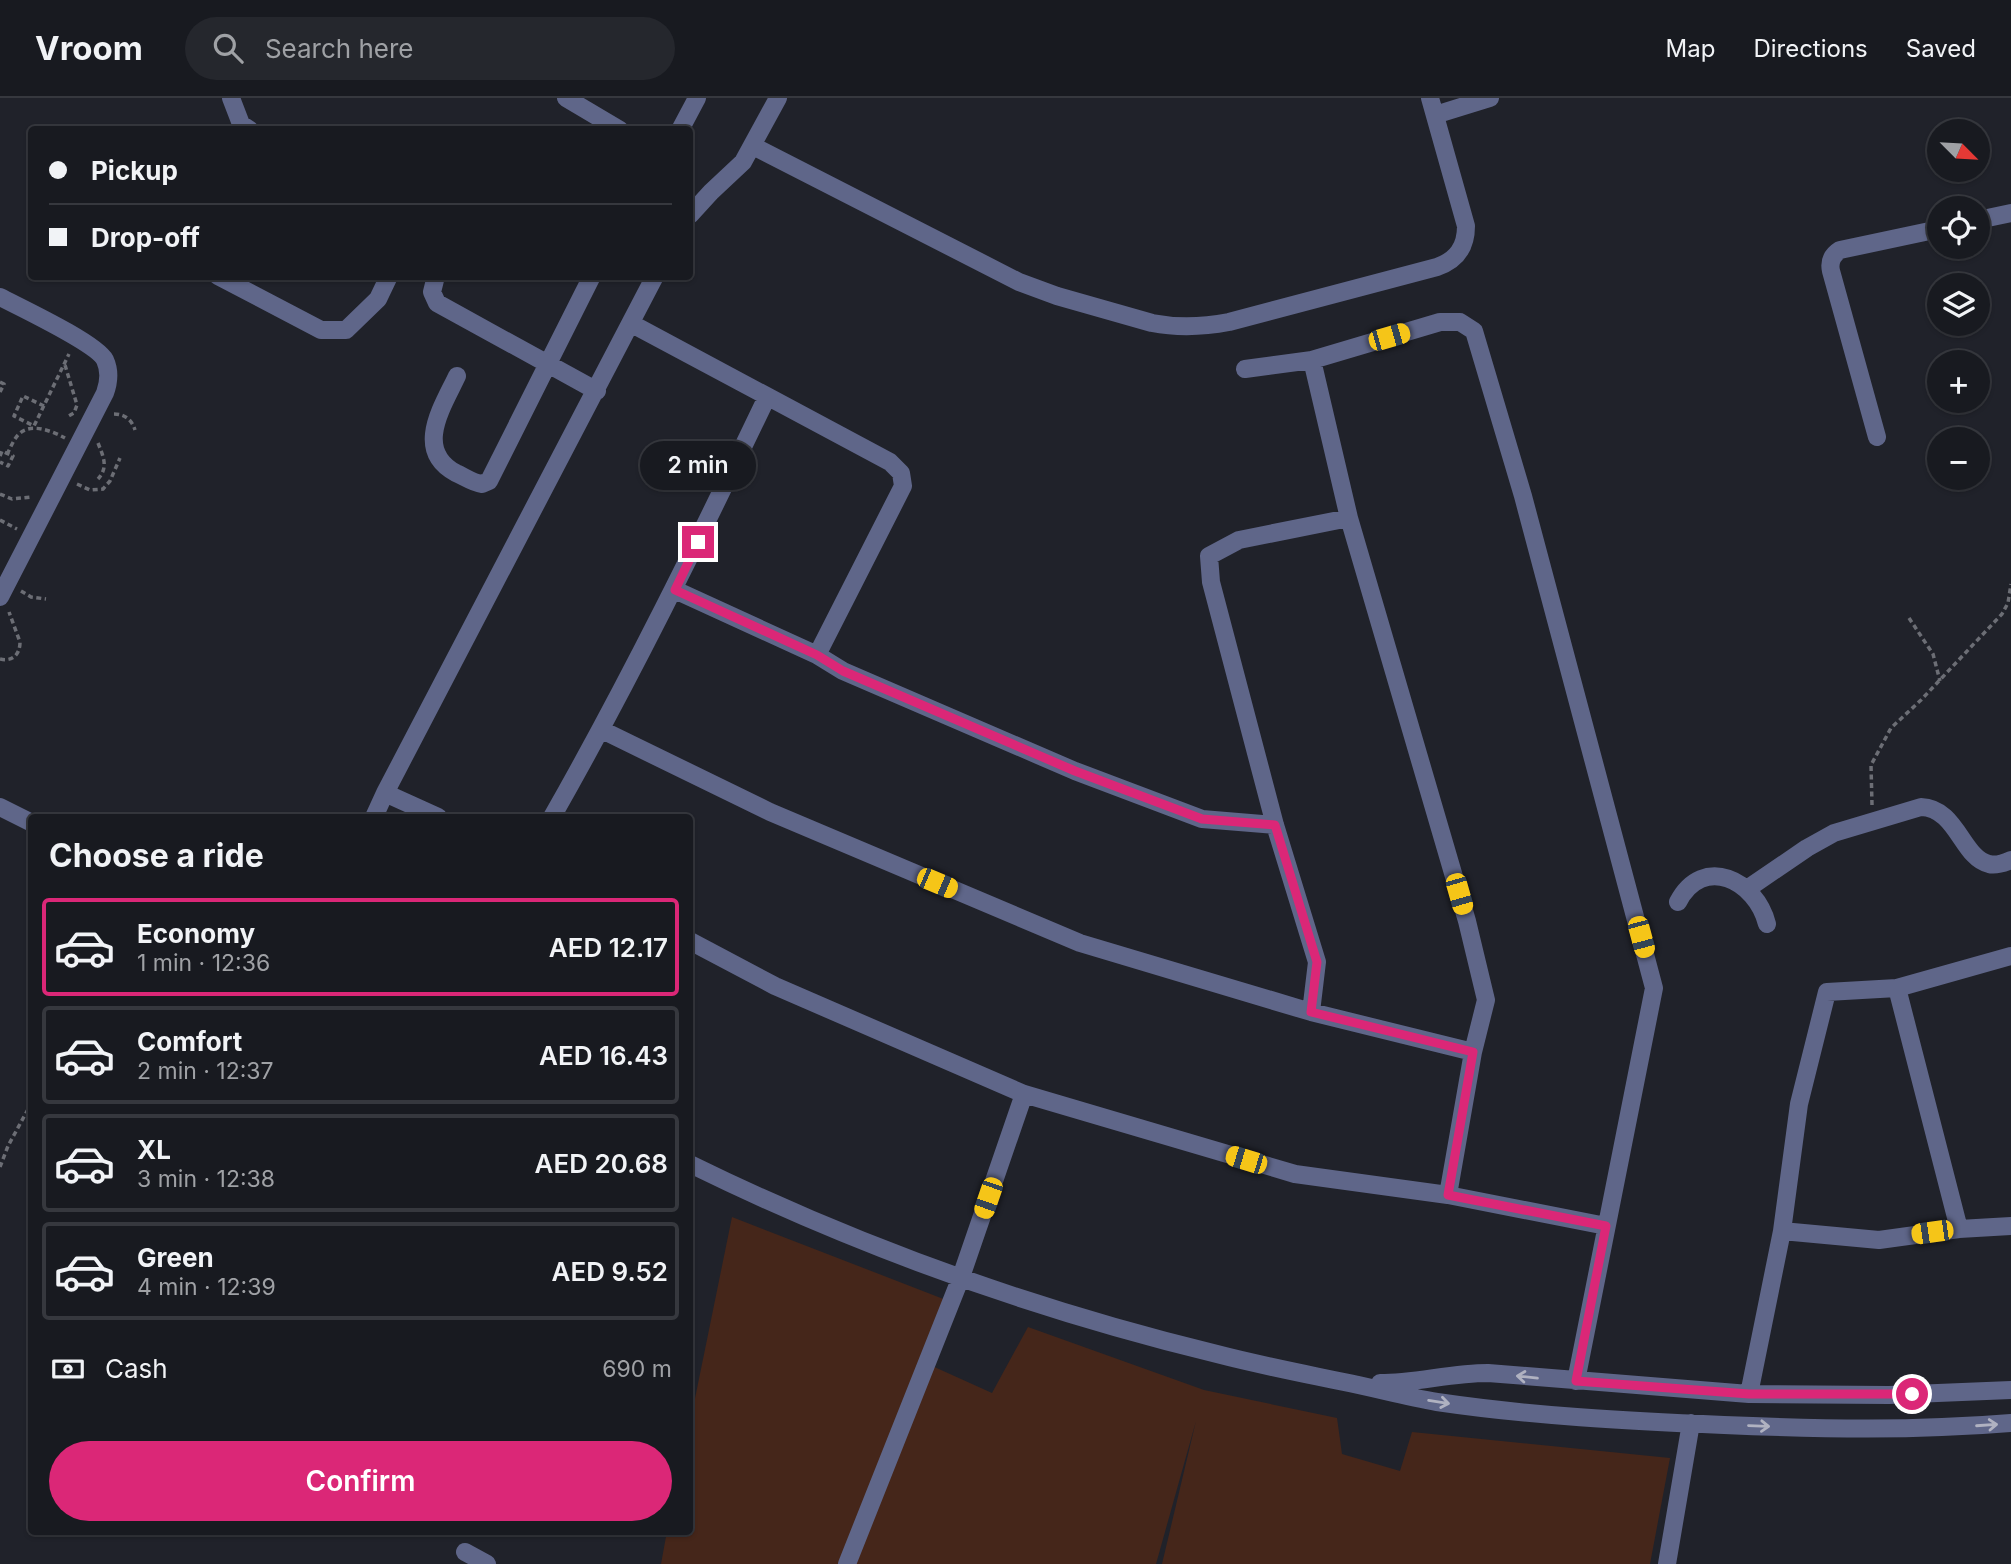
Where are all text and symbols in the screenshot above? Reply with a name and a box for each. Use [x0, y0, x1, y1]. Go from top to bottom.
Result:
search box [185, 17, 675, 80]
text: Vroom [35, 28, 143, 68]
icon: search [209, 29, 247, 67]
text: Search here [265, 33, 414, 64]
text: Map [1666, 34, 1715, 63]
text: Directions [1753, 34, 1868, 63]
text: Saved [1906, 34, 1976, 63]
north arrow [1927, 119, 1990, 182]
map controls [1927, 119, 1990, 490]
text: Pickup [91, 155, 178, 186]
button: locate [1927, 196, 1990, 259]
text: Drop-off [91, 222, 200, 253]
button: layers [1927, 273, 1990, 336]
car [1366, 321, 1413, 353]
button: + [1927, 350, 1990, 413]
button: − [1927, 427, 1990, 490]
callout: 2 min [640, 440, 756, 490]
text: 2 min [668, 451, 728, 479]
route end [682, 526, 714, 558]
text: Choose a ride [49, 836, 264, 875]
car [914, 865, 961, 901]
car [1444, 871, 1475, 917]
car [1626, 914, 1657, 960]
icon: car [53, 916, 116, 979]
text: Economy [137, 918, 255, 949]
text: AED 12.17 [549, 932, 668, 963]
text: 1 min · 12:36 [137, 949, 270, 977]
icon: car [53, 1024, 116, 1087]
text: Comfort [137, 1026, 242, 1057]
text: AED 16.43 [539, 1040, 668, 1071]
text: 2 min · 12:37 [137, 1057, 274, 1085]
icon: car [53, 1132, 116, 1195]
text: XL [137, 1134, 171, 1165]
car [1223, 1144, 1270, 1176]
text: AED 20.68 [535, 1148, 668, 1179]
text: 3 min · 12:38 [137, 1165, 275, 1193]
car [972, 1175, 1005, 1221]
car [1910, 1219, 1955, 1245]
icon: car [53, 1240, 116, 1303]
text: Green [137, 1242, 214, 1273]
text: AED 9.52 [552, 1256, 668, 1287]
text: 4 min · 12:39 [137, 1273, 276, 1301]
icon: cash [49, 1350, 87, 1388]
text: Cash [105, 1353, 168, 1384]
text: 690 m [602, 1355, 672, 1383]
one-way arrow [1516, 1370, 1539, 1383]
route start [1896, 1378, 1928, 1410]
one-way arrow [1427, 1396, 1450, 1409]
one-way arrow [1975, 1418, 1997, 1431]
one-way arrow [1748, 1420, 1771, 1433]
button: Confirm [49, 1441, 672, 1521]

